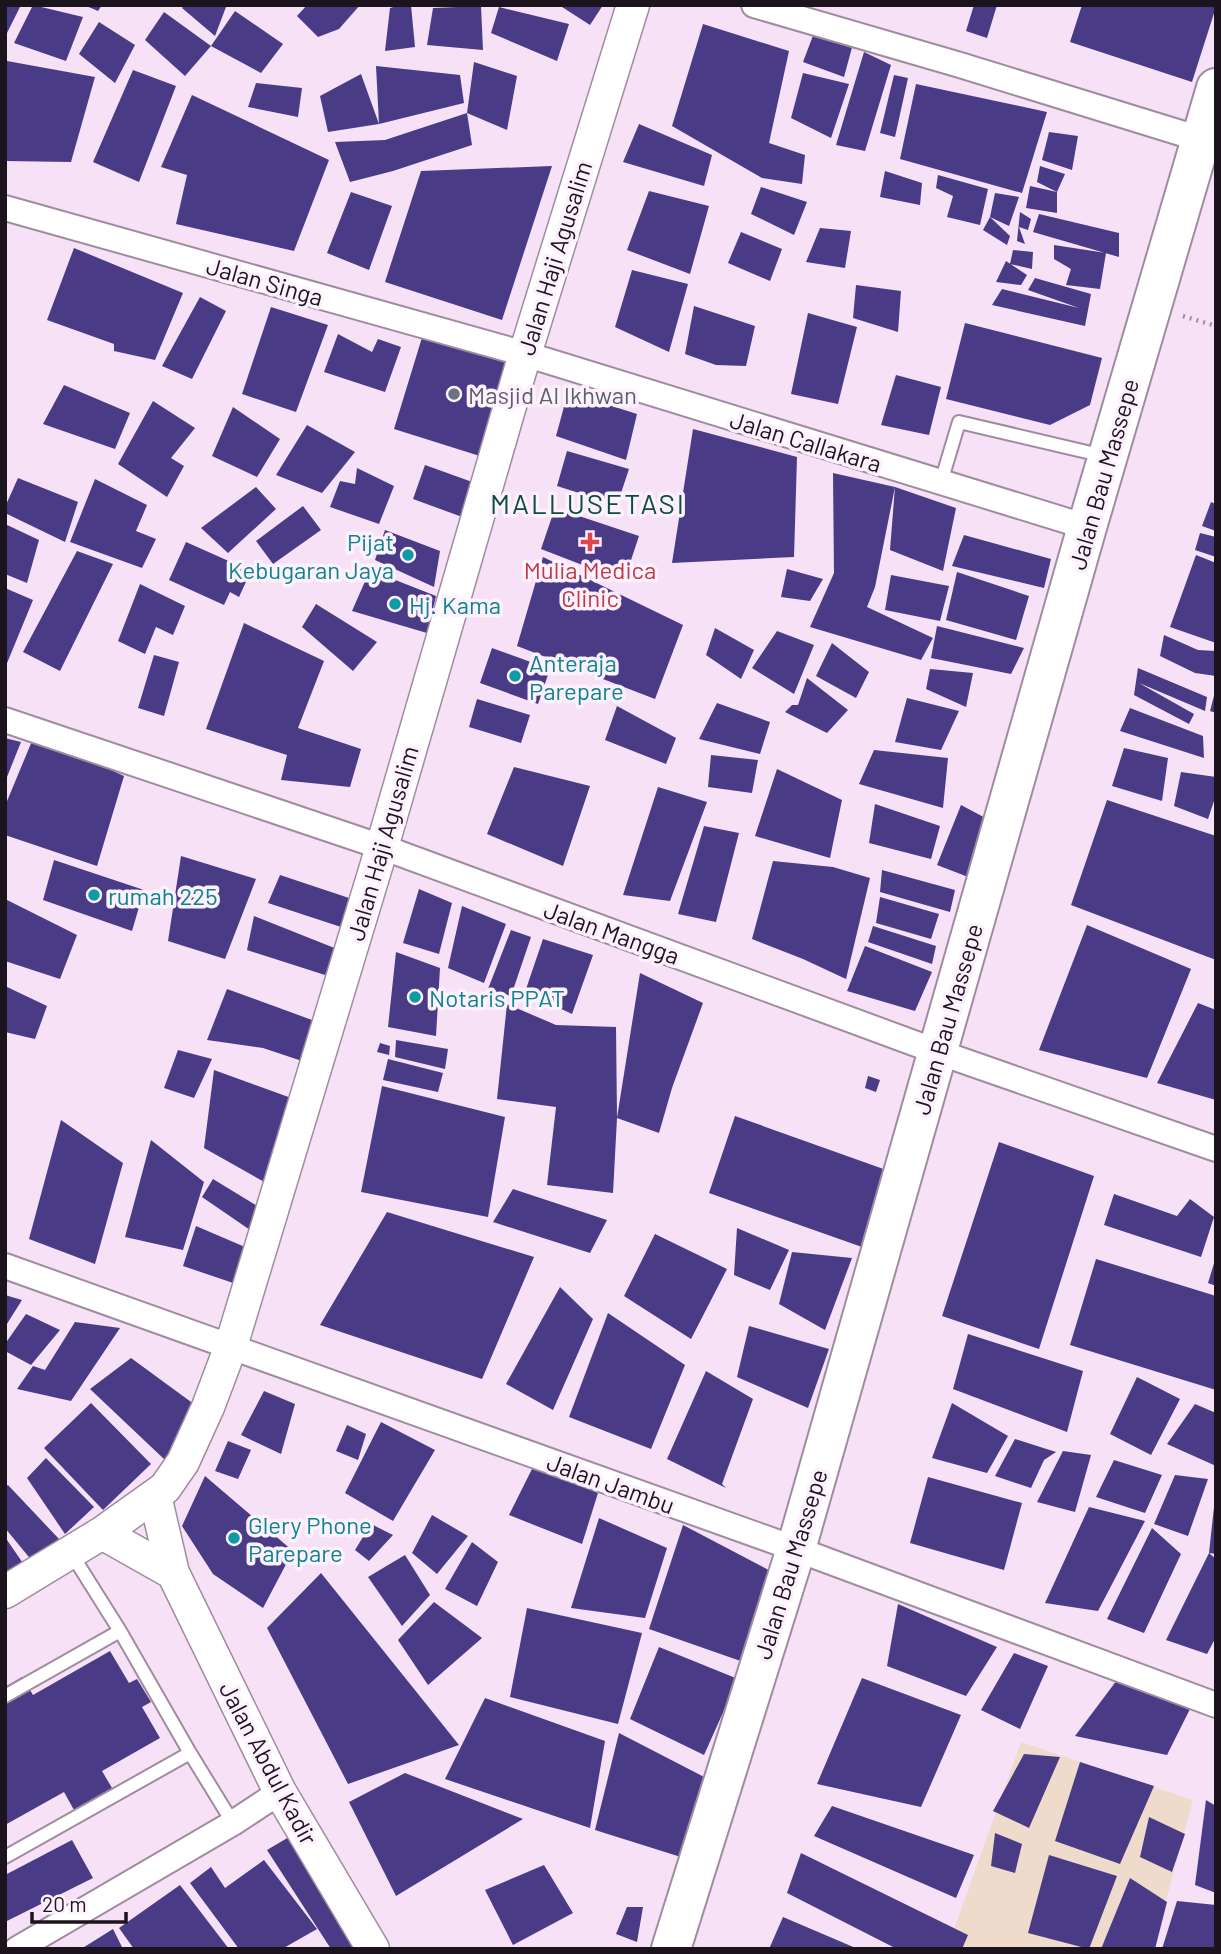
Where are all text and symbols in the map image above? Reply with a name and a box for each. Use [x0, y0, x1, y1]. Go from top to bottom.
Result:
street label: Jalan Haji Agusalim [511, 157, 597, 359]
street label: Jalan Singa [203, 251, 327, 311]
street label: Jalan Bau Massepe [1062, 375, 1144, 573]
place label: Masjid Al Ikhwan [468, 380, 637, 409]
marker: Masjid Al Ikhwan [446, 386, 462, 402]
street label: Jalan Callakara [727, 404, 885, 478]
district label: MALLUSETASI [490, 486, 686, 520]
place label: Pijat Kebugaran Jaya [228, 527, 394, 584]
marker: Mulia Medica Clinic [580, 532, 600, 552]
marker: Pijat Kebugaran Jaya [400, 547, 416, 563]
place label: Mulia Medica Clinic [524, 555, 656, 612]
place label: Hj. Kama [409, 590, 501, 619]
marker: Hj. Kama [387, 596, 403, 612]
place label: Anteraja Parepare [529, 648, 624, 705]
marker: Anteraja Parepare [507, 668, 523, 684]
street label: Jalan Haji Agusalim [340, 742, 424, 944]
place label: rumah 225 [108, 881, 218, 910]
marker: rumah 225 [86, 887, 102, 903]
street label: Jalan Mangga [540, 894, 684, 970]
street label: Jalan Bau Massepe [906, 920, 988, 1118]
place label: Notaris PPAT [429, 983, 565, 1012]
marker: Notaris PPAT [407, 989, 423, 1005]
street label: Jalan Jambu [543, 1447, 679, 1519]
street label: Jalan Bau Massepe [747, 1465, 833, 1663]
place label: Glery Phone Parepare [248, 1510, 372, 1567]
marker: Glery Phone Parepare [226, 1530, 242, 1546]
street label: Jalan Abdul Kadir [214, 1677, 324, 1850]
scale bar [32, 1881, 126, 1925]
text: 20 m [42, 1891, 87, 1916]

